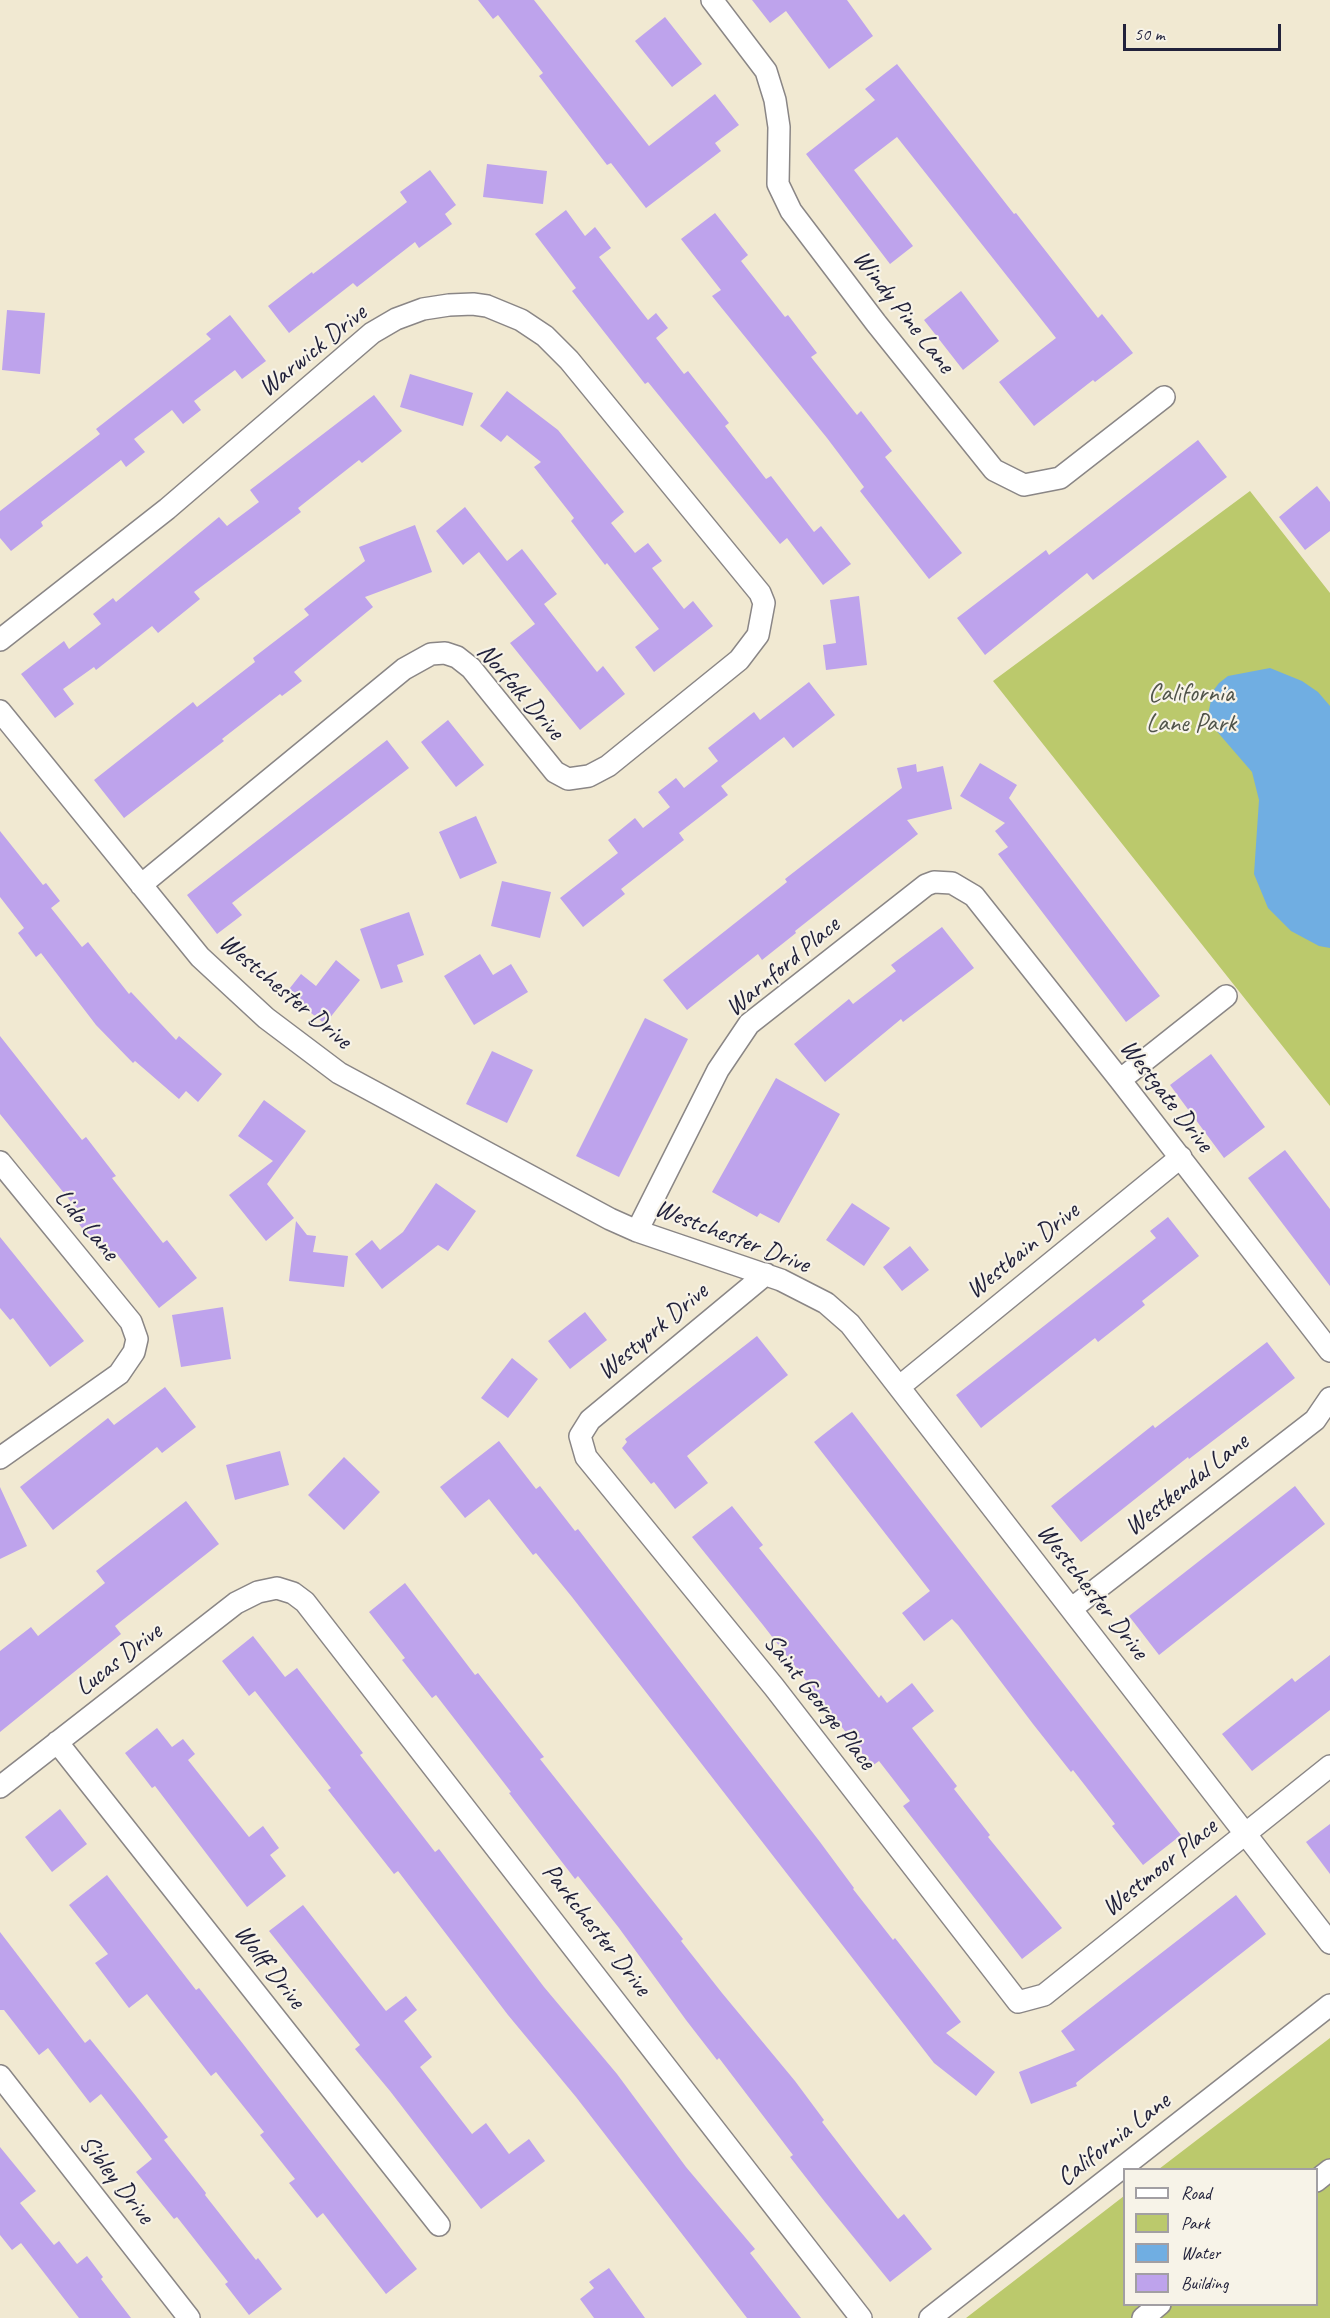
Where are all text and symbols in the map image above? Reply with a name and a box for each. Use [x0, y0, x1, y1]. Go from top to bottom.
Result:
scale bar [1126, 12, 1284, 50]
text: 50 m [1134, 23, 1165, 45]
street label: Windy Pine Lane [845, 244, 961, 380]
street label: Warwick Drive [253, 298, 373, 404]
street label: Norfolk Drive [470, 637, 570, 747]
park label: California Lane Park [1146, 678, 1236, 740]
street label: Warnford Place [720, 910, 846, 1024]
street label: Westchester Drive [212, 928, 358, 1056]
street label: Westgate Drive [1112, 1033, 1220, 1159]
street label: Lido Lane [47, 1183, 125, 1267]
street label: Westchester Drive [650, 1193, 814, 1281]
street label: Westbain Drive [960, 1196, 1086, 1306]
street label: Westyork Drive [591, 1277, 715, 1387]
street label: Westkendal Lane [1119, 1427, 1255, 1543]
street label: Westchester Drive [1029, 1518, 1155, 1666]
street label: Lucas Drive [70, 1617, 168, 1703]
street label: Saint George Place [756, 1628, 882, 1776]
street label: Westmoor Place [1096, 1812, 1224, 1924]
street label: Parkchester Drive [535, 1857, 657, 2003]
street label: Wolff Drive [226, 1919, 312, 2015]
street label: California Lane [1051, 2086, 1177, 2194]
street label: Sibley Drive [72, 2129, 160, 2231]
legend [1123, 2168, 1318, 2306]
text: Road [1181, 2182, 1211, 2204]
text: Park [1181, 2212, 1210, 2234]
text: Water [1181, 2242, 1220, 2264]
text: Building [1181, 2272, 1228, 2294]

